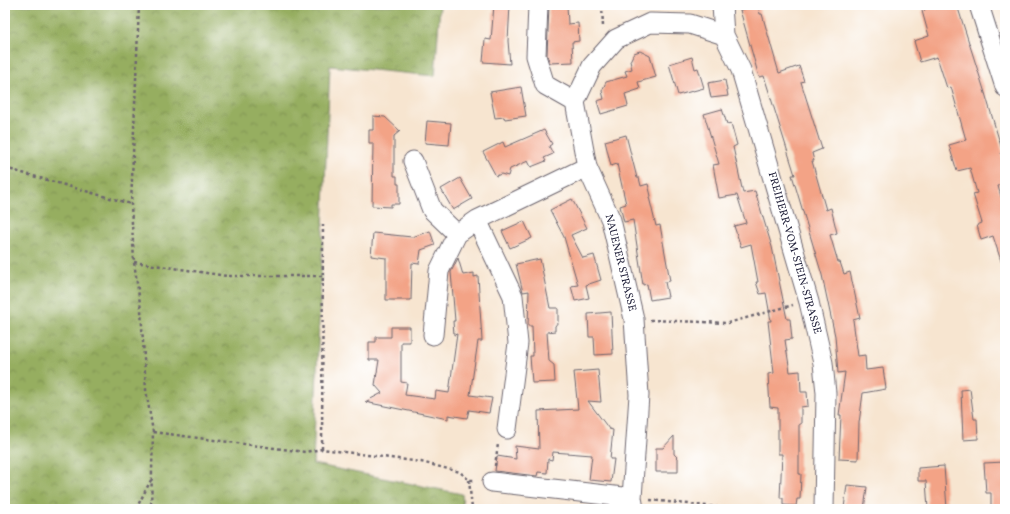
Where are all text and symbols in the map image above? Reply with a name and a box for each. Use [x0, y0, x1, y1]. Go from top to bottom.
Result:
street label: FREIHERR-VOM-STEIN-STRASSE [764, 170, 824, 336]
street label: NAUENER STRASSE [601, 213, 639, 313]

